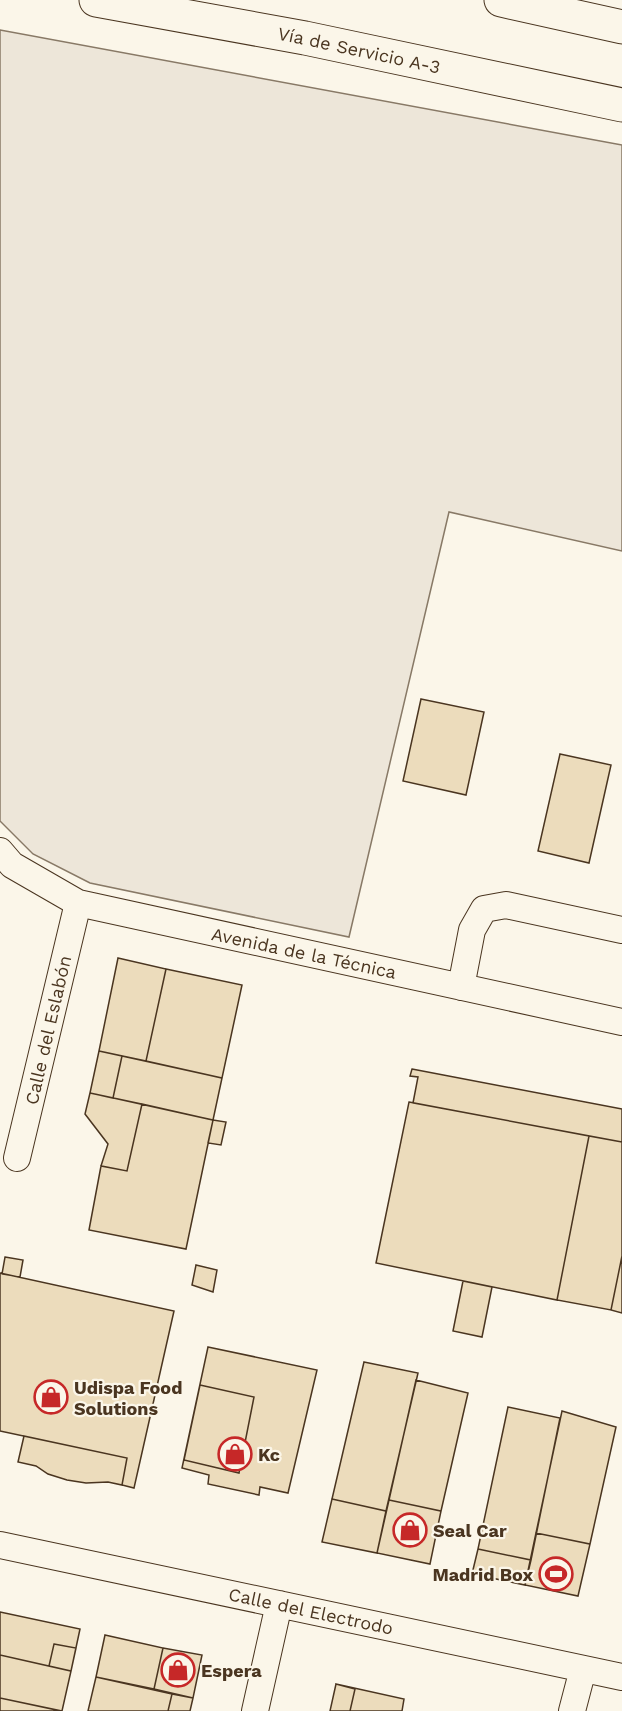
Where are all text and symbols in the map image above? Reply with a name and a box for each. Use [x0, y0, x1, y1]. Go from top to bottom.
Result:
street label: Vía de Servicio A-3 [276, 23, 442, 77]
street label: Avenida de la Técnica [210, 923, 398, 983]
street label: Calle del Eslabón [21, 953, 75, 1107]
place label: Udispa Food Solutions [74, 1377, 182, 1419]
shop icon: Udispa Food Solutions [33, 1379, 69, 1415]
shop icon: Kc [217, 1436, 253, 1472]
place label: Kc [258, 1444, 280, 1465]
shop icon: Seal Car [392, 1512, 428, 1548]
place label: Seal Car [433, 1520, 507, 1541]
sports icon: Madrid Box [538, 1556, 574, 1592]
place label: Madrid Box [432, 1564, 533, 1585]
street label: Calle del Electrodo [227, 1583, 395, 1639]
shop icon: Espera [160, 1652, 196, 1688]
place label: Espera [201, 1660, 262, 1681]

